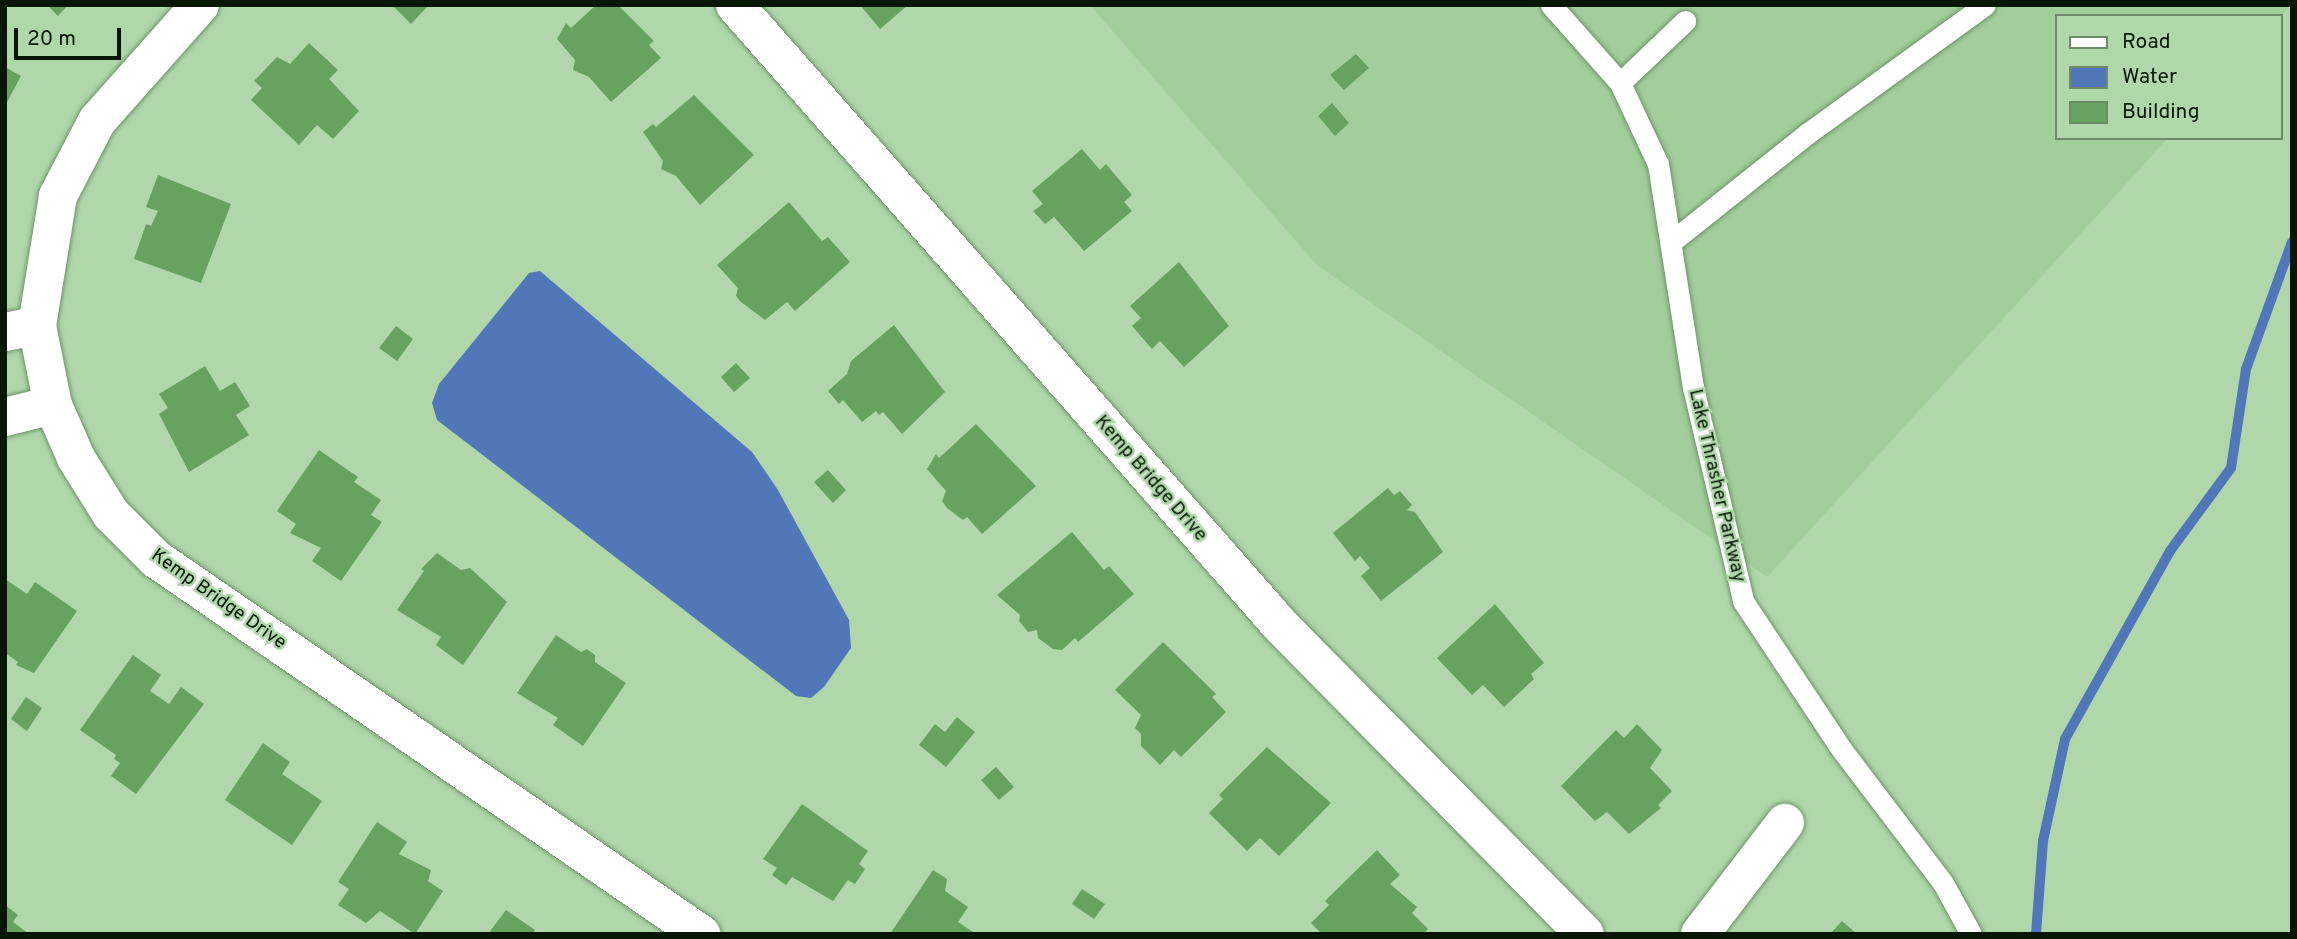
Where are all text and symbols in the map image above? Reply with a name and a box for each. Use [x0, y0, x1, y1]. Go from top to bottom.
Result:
scale bar [18, 14, 124, 58]
legend [2056, 14, 2283, 140]
text: 20 m [27, 26, 76, 53]
text: Road [2122, 29, 2171, 56]
text: Water [2122, 64, 2177, 91]
text: Building [2122, 99, 2200, 126]
street label: Lake Thrasher Parkway [1683, 387, 1749, 585]
street label: Kemp Bridge Drive [1089, 411, 1211, 547]
street label: Kemp Bridge Drive [146, 545, 290, 655]

